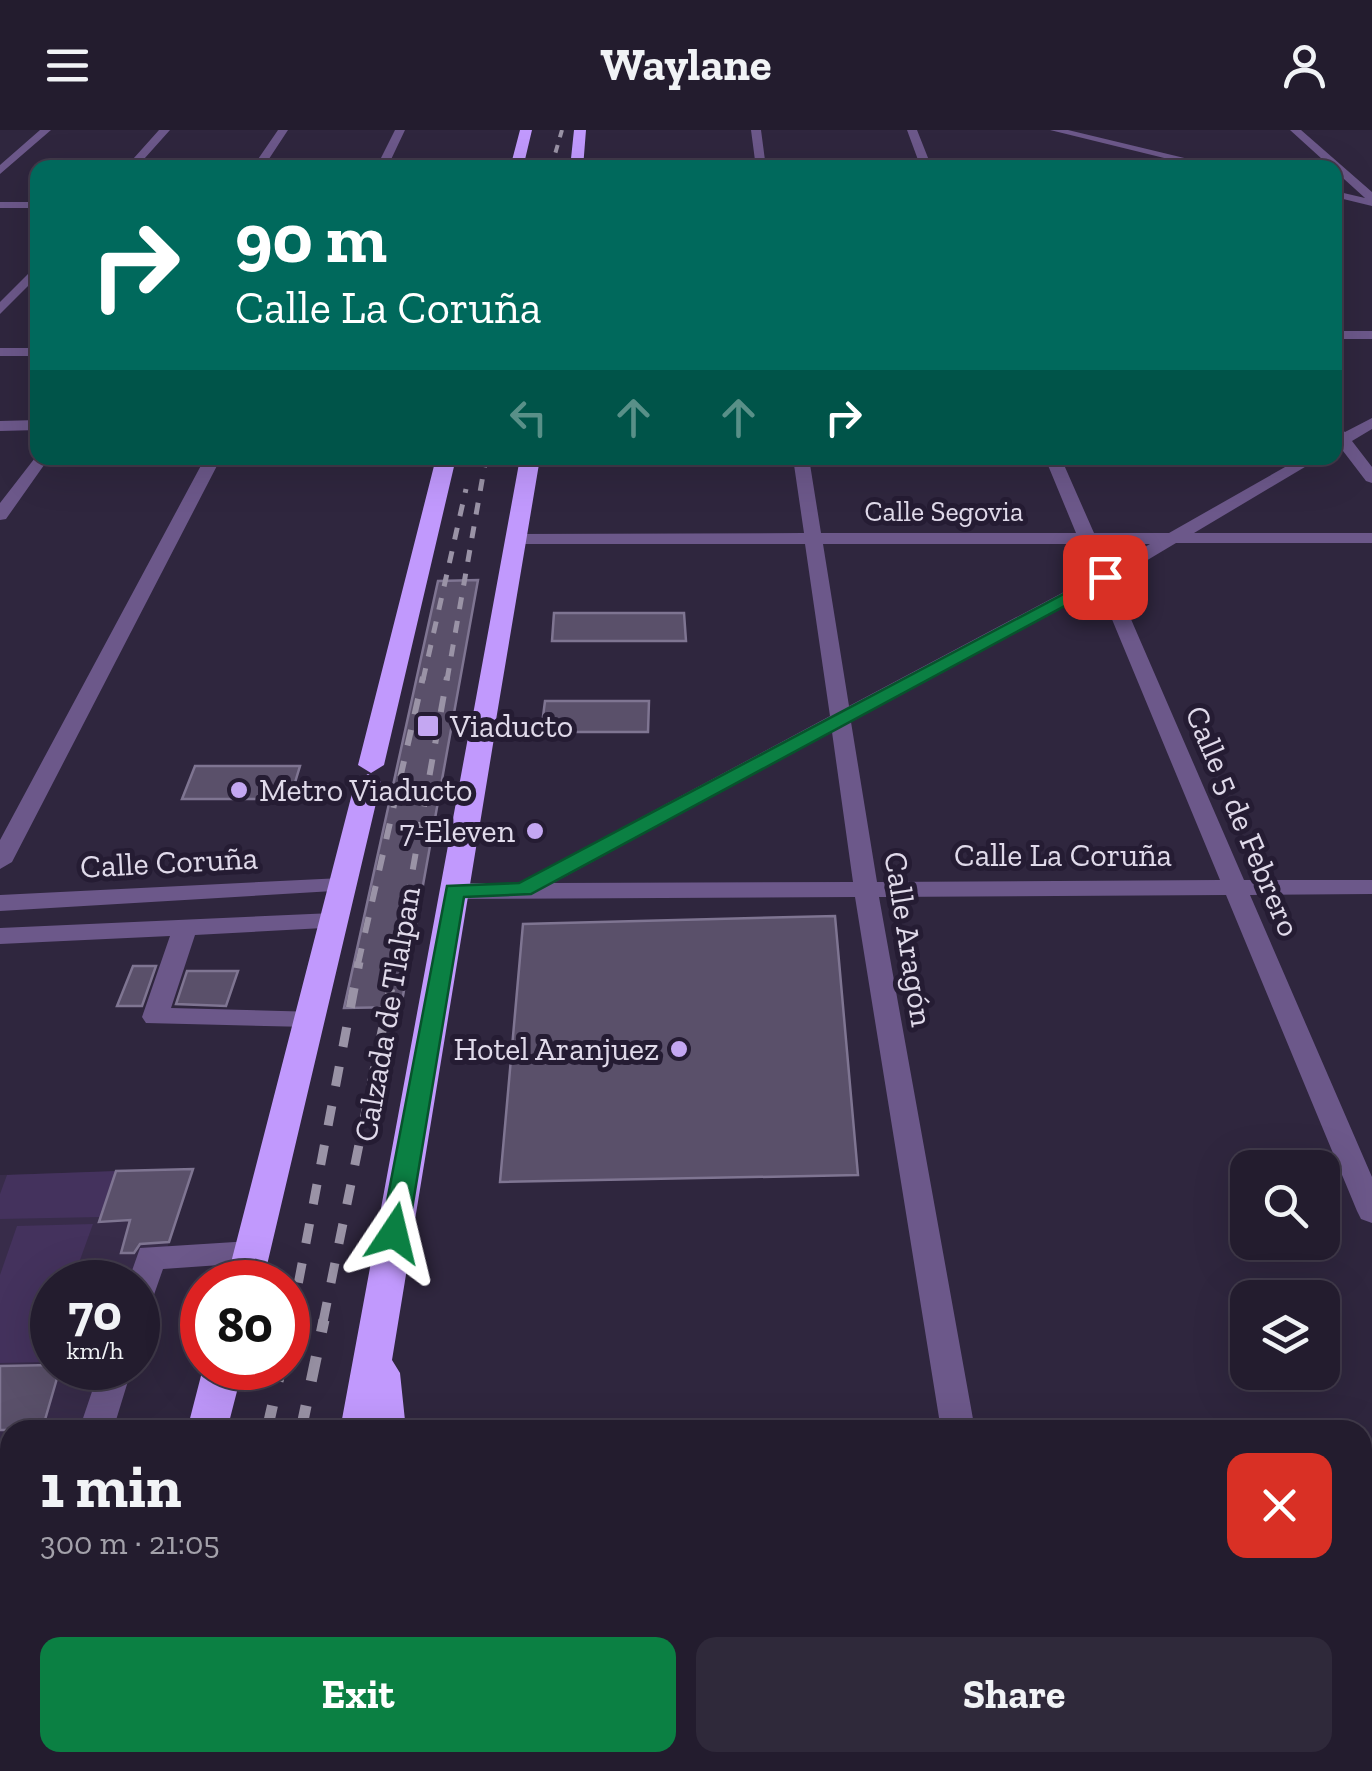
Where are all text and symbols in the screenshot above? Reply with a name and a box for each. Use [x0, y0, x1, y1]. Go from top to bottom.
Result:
icon: menu [40, 38, 95, 93]
text: Waylane [600, 38, 772, 92]
icon: person [1277, 38, 1332, 93]
text: 90 m [235, 196, 387, 280]
icon: right [70, 200, 200, 330]
text: Calle La Coruña [235, 281, 541, 335]
icon: left [501, 390, 556, 445]
icon: ahead [606, 390, 661, 445]
icon: ahead [711, 390, 766, 445]
icon: right [816, 390, 871, 445]
street label: Calle Segovia [865, 495, 1024, 528]
pin [1063, 535, 1148, 620]
icon: arrive [1078, 550, 1133, 605]
street label: Calle 5 de Febrero [1177, 700, 1309, 942]
place label: Viaducto [449, 707, 573, 745]
marker: Viaducto [415, 713, 441, 739]
place label: Metro Viaducto [259, 771, 473, 809]
marker: Metro Viaducto [228, 779, 250, 801]
place label: 7-Eleven [399, 812, 516, 850]
marker: 7-Eleven [524, 820, 546, 842]
street label: Calle La Coruña [954, 836, 1172, 874]
street label: Calle Coruña [79, 838, 259, 886]
street label: Calle Aragón [876, 849, 942, 1030]
street label: Calzada de Tlalpan [346, 883, 428, 1144]
place label: Hotel Aranjuez [454, 1030, 659, 1068]
marker: Hotel Aranjuez [668, 1038, 690, 1060]
map controls [1230, 1150, 1340, 1390]
button: search [1230, 1150, 1340, 1260]
position arrow [342, 1181, 446, 1285]
speed limit sign: 80 [180, 1260, 310, 1390]
button: layers [1230, 1280, 1340, 1390]
text: 70 [68, 1283, 122, 1343]
text: km/h [66, 1335, 124, 1365]
text: 1 min [40, 1450, 182, 1522]
button: close [1227, 1453, 1332, 1558]
text: 300 m · 21:05 [40, 1524, 220, 1562]
button: Exit [40, 1637, 676, 1752]
button: Share [696, 1637, 1332, 1752]

